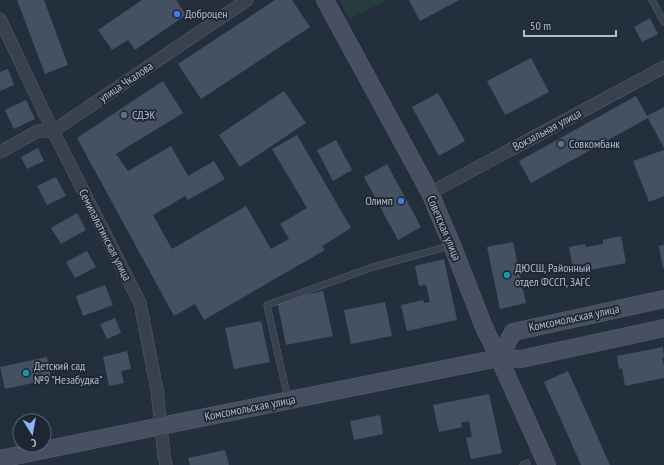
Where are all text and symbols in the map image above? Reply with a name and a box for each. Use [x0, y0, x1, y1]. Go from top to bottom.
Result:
place label: Доброцен [185, 6, 228, 21]
marker: Доброцен [172, 9, 182, 19]
scale bar [524, 12, 616, 38]
text: 50 m [530, 18, 551, 33]
street label: улица Чкалова [96, 58, 156, 105]
street label: Вокзальная улица [510, 105, 584, 154]
place label: СДЭК [132, 107, 155, 122]
marker: СДЭК [119, 110, 129, 120]
place label: Совкомбанк [569, 136, 620, 151]
marker: Совкомбанк [556, 139, 566, 149]
street label: Семипалатинская улица [76, 186, 135, 283]
place label: Олимп [365, 193, 393, 208]
street label: Советская улица [424, 193, 465, 263]
marker: Олимп [396, 196, 406, 206]
place label: ДЮСШ, Районный отдел ФССП, ЗАГС [515, 260, 591, 289]
marker: ДЮСШ, Районный отдел ФССП, ЗАГС [502, 270, 512, 280]
street label: Комсомольская улица [527, 301, 621, 334]
place label: Детский сад №9 "Незабудка" [34, 358, 103, 387]
marker: Детский сад №9 "Незабудка" [21, 368, 31, 378]
street label: Комсомольская улица [203, 391, 297, 424]
north arrow [12, 413, 52, 453]
text: С [30, 435, 38, 450]

